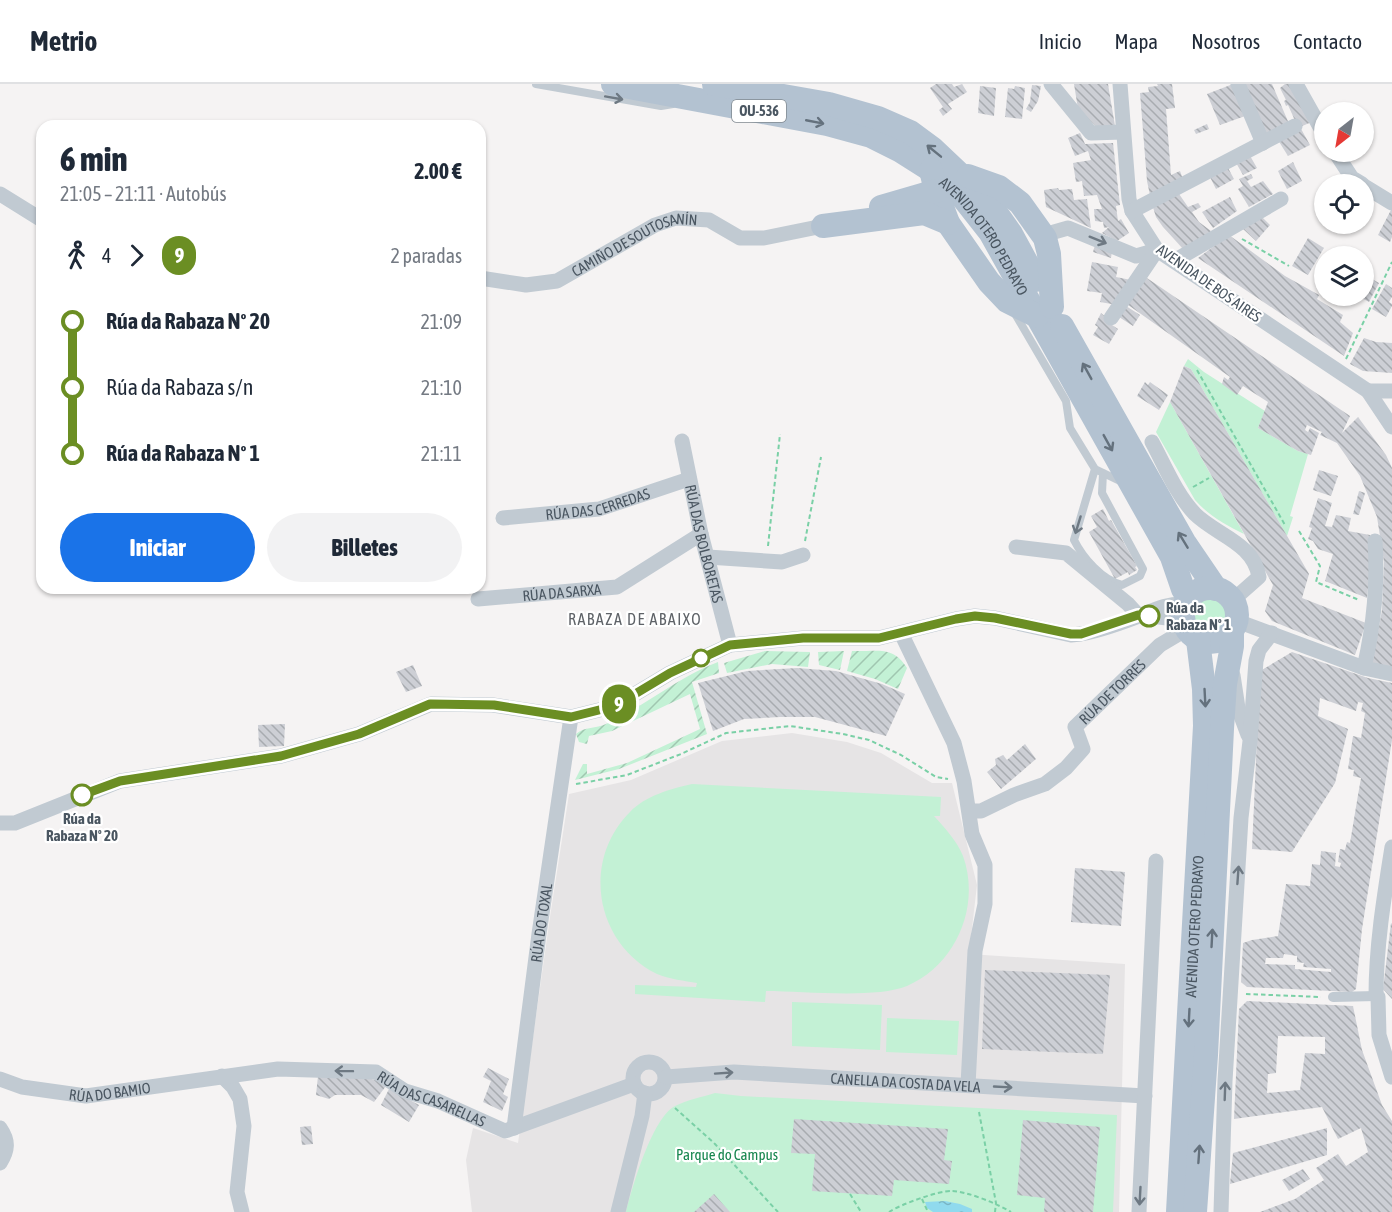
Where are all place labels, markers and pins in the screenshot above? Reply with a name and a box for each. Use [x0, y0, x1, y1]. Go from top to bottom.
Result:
place label: Rúa da Rabaza Nº 1 [1166, 599, 1231, 633]
marker: Rúa da Rabaza Nº 1 [1138, 605, 1160, 627]
unlabelled marker [692, 649, 710, 667]
marker: Rúa da Rabaza Nº 20 [71, 784, 93, 806]
place label: Rúa da Rabaza Nº 20 [46, 810, 118, 844]

